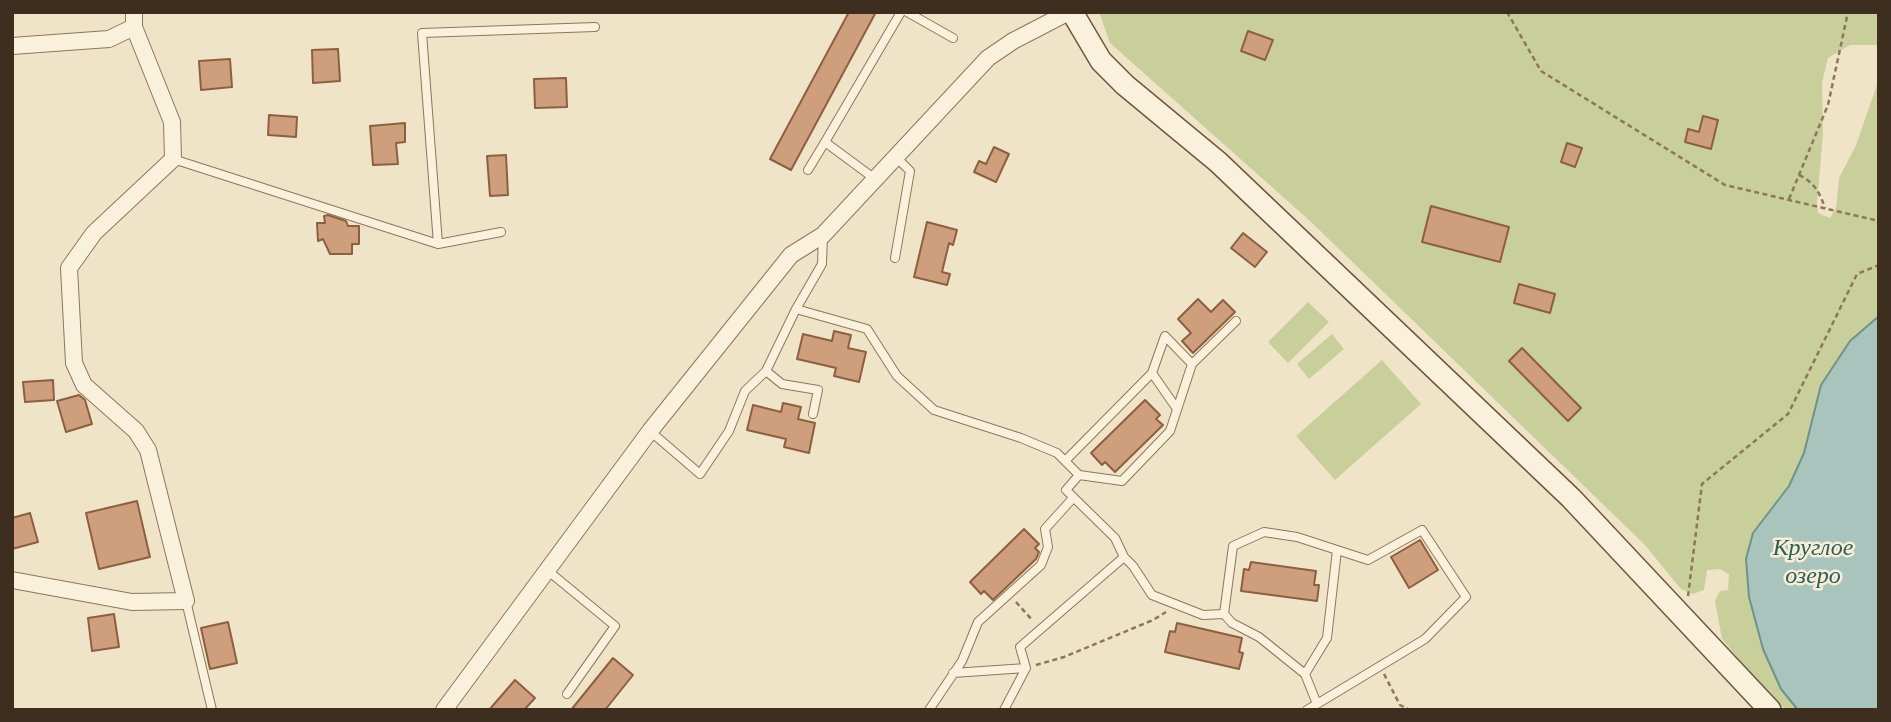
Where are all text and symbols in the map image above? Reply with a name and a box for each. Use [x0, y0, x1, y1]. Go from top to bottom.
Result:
water label: Круглое озеро [1773, 535, 1853, 591]

